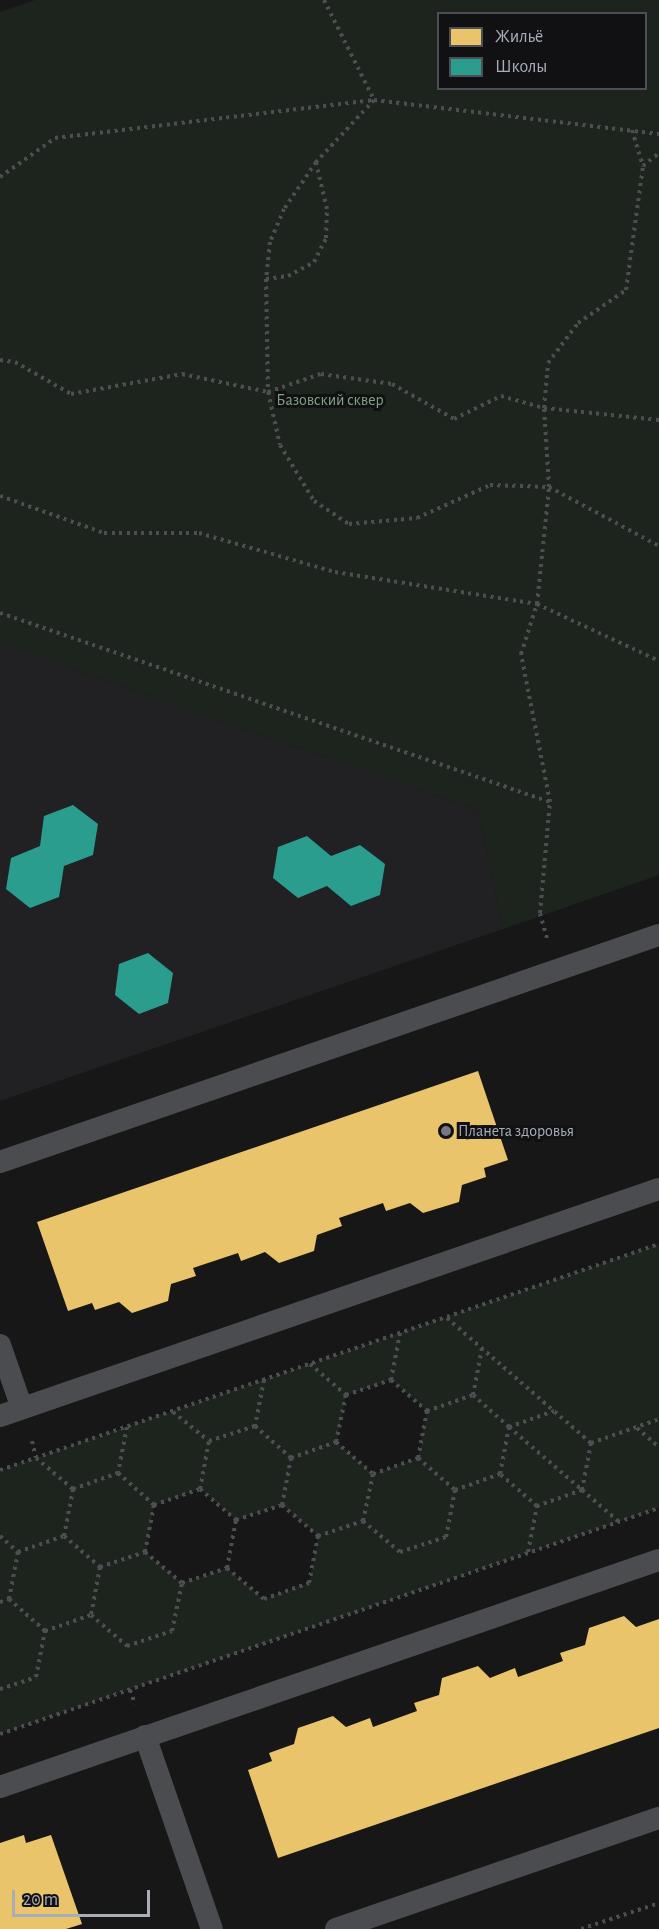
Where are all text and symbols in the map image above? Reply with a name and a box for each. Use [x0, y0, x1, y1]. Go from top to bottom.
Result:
legend [437, 12, 647, 90]
text: Жильё [495, 28, 543, 46]
text: Школы [495, 58, 547, 76]
park label: Базовский сквер [276, 390, 384, 410]
place label: Планета здоровья [458, 1121, 574, 1141]
marker: Планета здоровья [439, 1124, 453, 1138]
scale bar [15, 1878, 153, 1916]
text: 20 m [23, 1891, 58, 1909]

